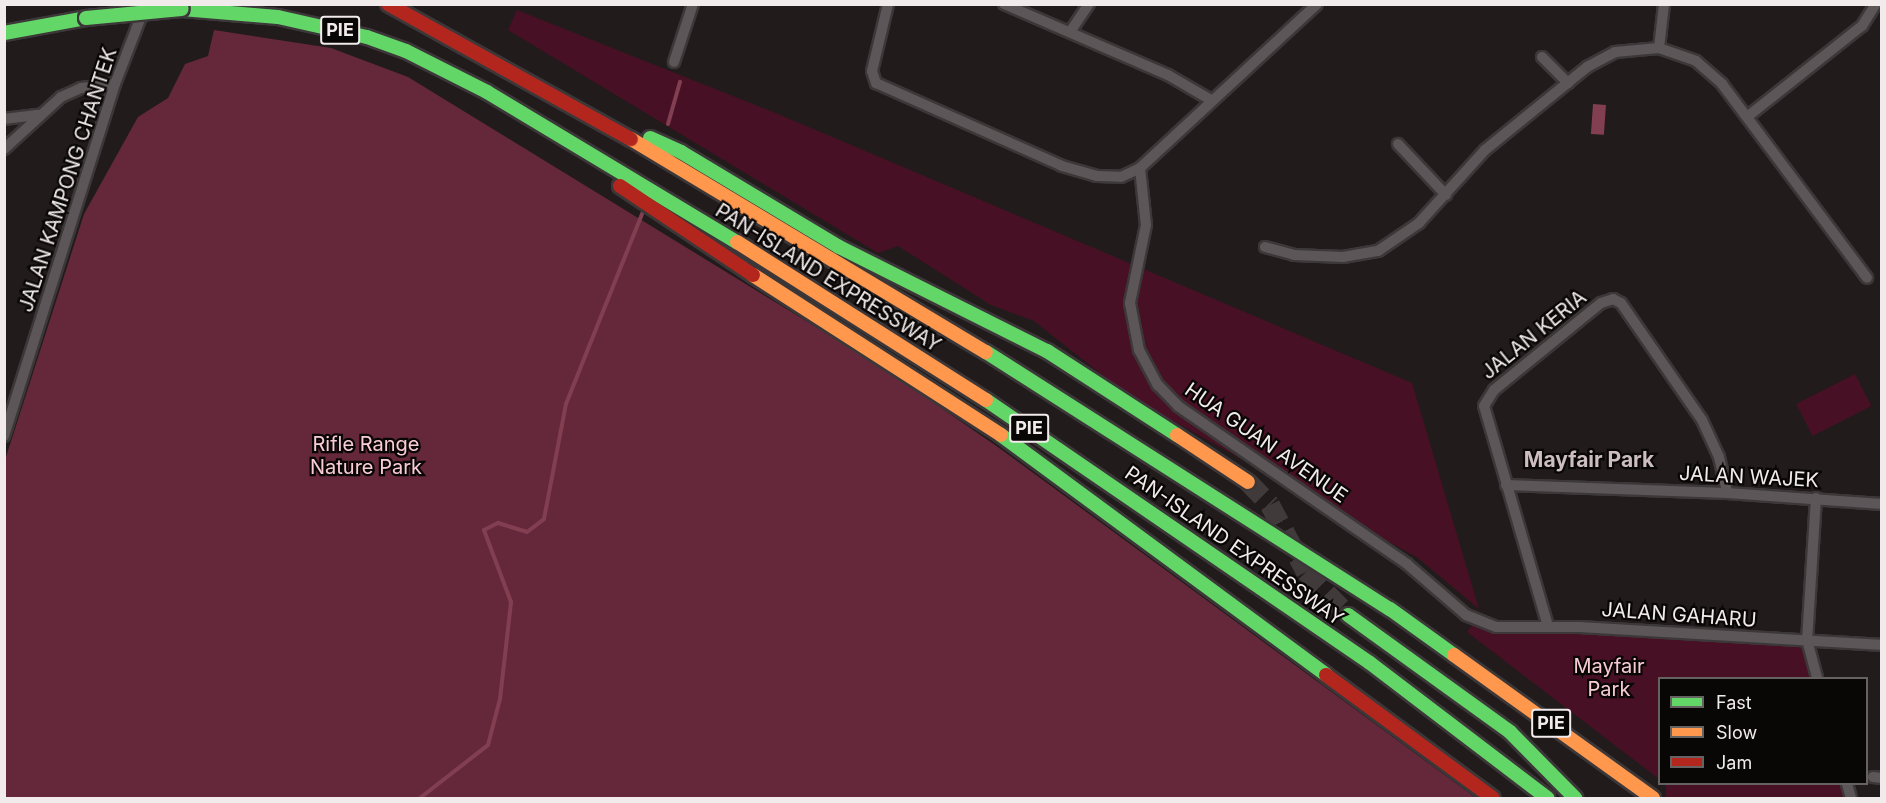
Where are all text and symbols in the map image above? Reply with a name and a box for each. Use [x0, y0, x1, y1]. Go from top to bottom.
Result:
road number: PIE [319, 15, 361, 45]
street label: JALAN KAMPONG CHANTEK [14, 45, 122, 315]
street label: PAN-ISLAND EXPRESSWAY [711, 199, 945, 357]
street label: JALAN KERIA [1477, 285, 1591, 385]
street label: HUA GUAN AVENUE [1180, 378, 1352, 508]
road number: PIE [1008, 413, 1050, 443]
park label: Rifle Range Nature Park [310, 432, 422, 479]
district label: Mayfair Park [1524, 447, 1654, 473]
street label: PAN-ISLAND EXPRESSWAY [1120, 461, 1348, 631]
street label: JALAN WAJEK [1679, 461, 1819, 493]
street label: JALAN GAHARU [1601, 598, 1757, 632]
park label: Mayfair Park [1573, 655, 1645, 702]
legend [1658, 677, 1868, 785]
text: Fast [1716, 692, 1752, 713]
road number: PIE [1530, 708, 1572, 738]
text: Slow [1716, 722, 1757, 743]
text: Jam [1716, 752, 1752, 773]

